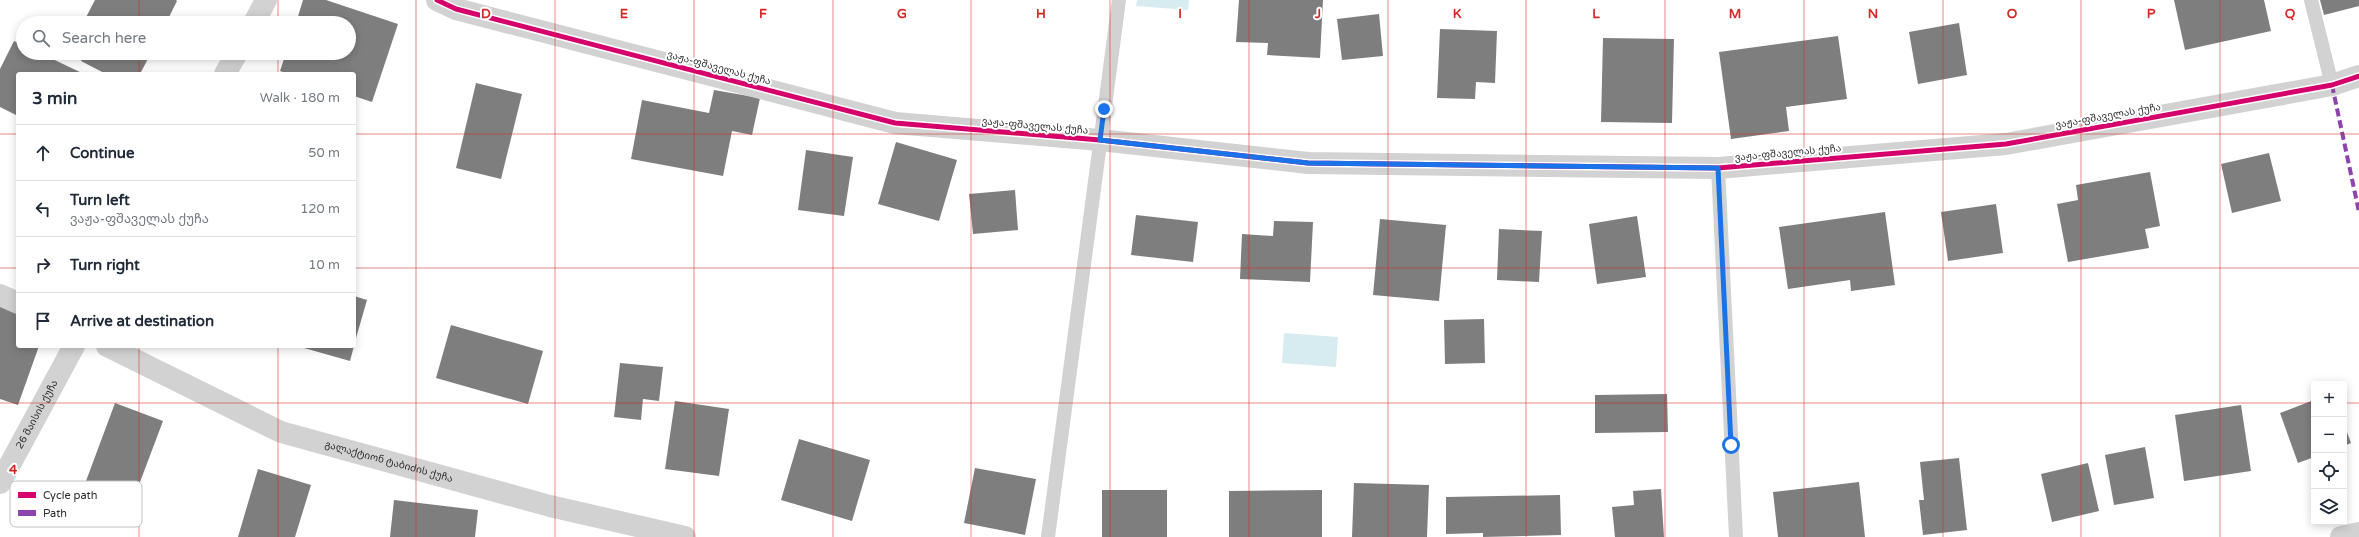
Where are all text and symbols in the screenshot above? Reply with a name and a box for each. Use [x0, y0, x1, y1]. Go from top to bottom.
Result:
text: D [481, 6, 491, 22]
text: E [620, 6, 628, 22]
text: F [759, 6, 767, 22]
text: G [897, 6, 907, 22]
text: H [1036, 6, 1046, 22]
text: I [1178, 6, 1182, 22]
text: J [1314, 6, 1321, 22]
text: K [1453, 6, 1462, 22]
text: L [1592, 6, 1600, 22]
text: M [1729, 6, 1741, 22]
text: N [1868, 6, 1878, 22]
text: O [2007, 6, 2018, 22]
text: P [2147, 6, 2156, 22]
text: Q [2285, 6, 2296, 22]
search box [16, 16, 356, 60]
icon: search [30, 27, 52, 49]
text: Search here [62, 29, 146, 47]
street label: ვაჟა-ფშაველას ქუჩა [666, 48, 772, 88]
text: 3 min [32, 88, 77, 109]
text: Walk · 180 m [260, 90, 340, 106]
route end [1095, 100, 1113, 118]
street label: ვაჟა-ფშაველას ქუჩა [2054, 101, 2162, 131]
street label: ვაჟა-ფშაველას ქუჩა [981, 115, 1089, 137]
icon: ahead [32, 142, 54, 164]
street label: ვაჟა-ფშაველას ქუჩა [1734, 142, 1842, 164]
text: Continue [70, 144, 134, 162]
text: 50 m [308, 145, 340, 161]
text: Turn left [70, 191, 130, 209]
icon: left [32, 198, 54, 220]
text: 120 m [300, 201, 340, 217]
text: ვაჟა-ფშაველას ქუჩა [70, 211, 209, 227]
icon: right [32, 254, 54, 276]
text: Turn right [70, 256, 140, 274]
text: 10 m [308, 257, 340, 273]
icon: arrive [32, 310, 54, 332]
text: Arrive at destination [70, 312, 214, 330]
street label: 26 მაისის ქუჩა [14, 378, 60, 451]
map controls [2311, 381, 2347, 525]
button: + [2311, 381, 2347, 417]
button: − [2311, 417, 2347, 453]
route start [1722, 436, 1740, 454]
street label: გალაქტიონ ტაბიძის ქუჩა [323, 438, 454, 485]
button: locate [2311, 453, 2347, 489]
text: 4 [9, 462, 18, 478]
legend [10, 481, 142, 527]
text: Cycle path [43, 489, 98, 502]
button: layers [2311, 489, 2347, 525]
text: Path [43, 507, 67, 520]

